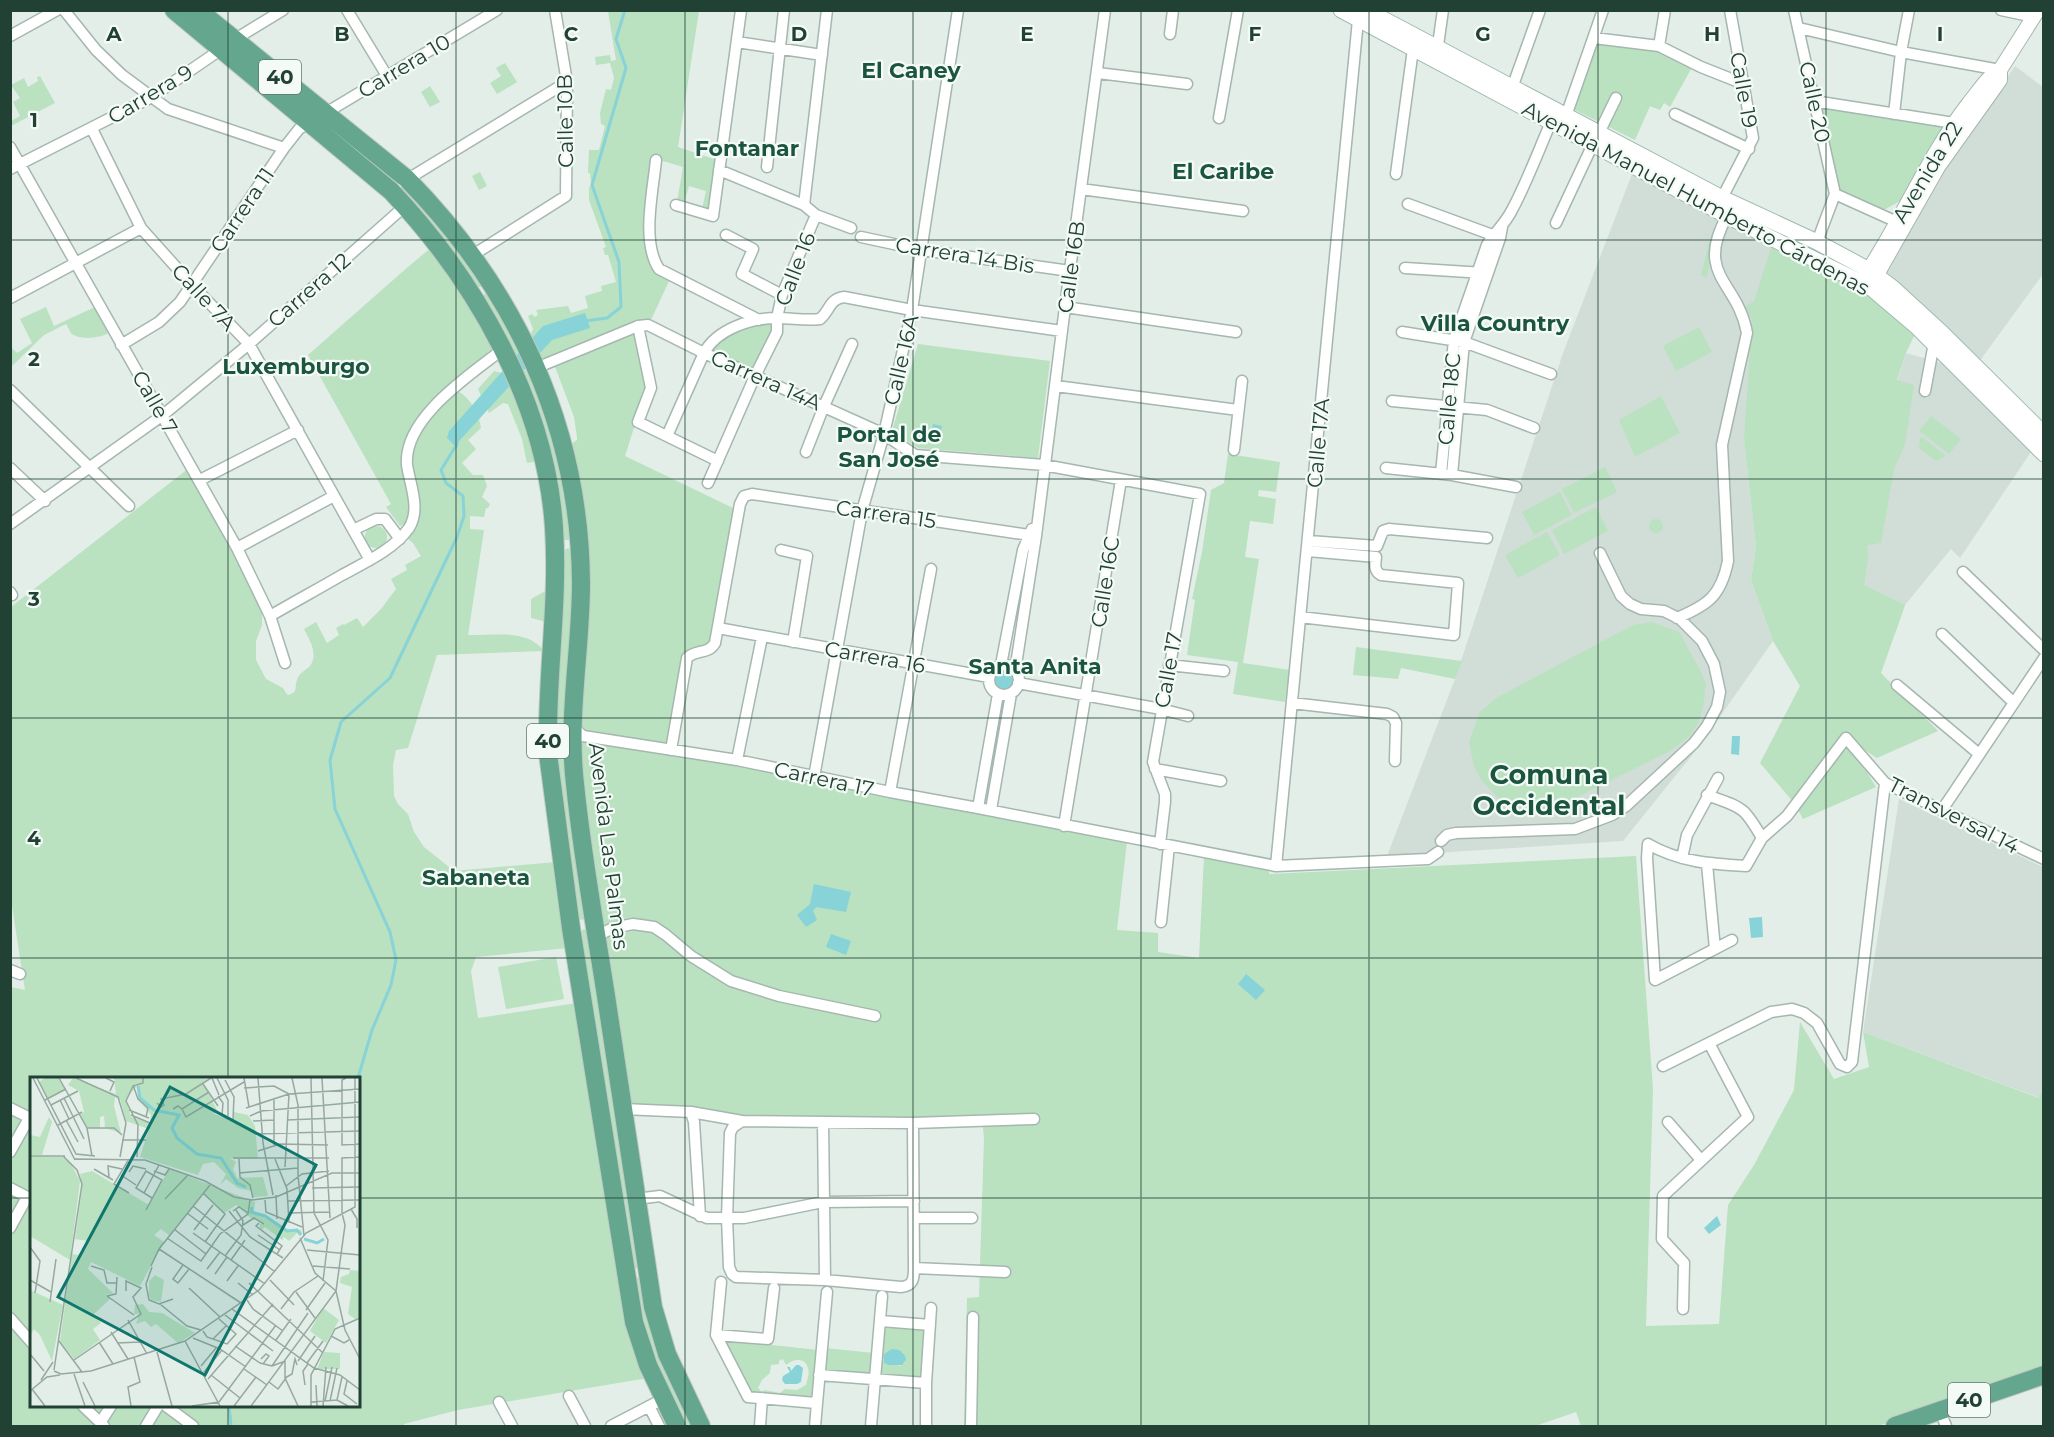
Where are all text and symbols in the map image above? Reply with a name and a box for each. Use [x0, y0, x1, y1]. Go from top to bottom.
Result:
text: A [105, 22, 122, 46]
text: B [334, 22, 350, 46]
text: C [564, 22, 579, 46]
text: D [791, 22, 807, 46]
text: E [1020, 22, 1034, 46]
text: F [1249, 22, 1262, 46]
text: G [1475, 22, 1491, 46]
text: H [1704, 22, 1720, 46]
text: I [1937, 22, 1943, 46]
street label: Carrera 10 [353, 29, 455, 103]
street label: Calle 19 [1725, 50, 1763, 130]
district label: El Caney [861, 57, 962, 84]
street label: Carrera 9 [103, 59, 197, 129]
street label: Calle 20 [1794, 59, 1836, 145]
road number: 40 [259, 60, 301, 94]
street label: Calle 10B [552, 74, 578, 168]
street label: Avenida Manuel Humberto Cárdenas [1518, 95, 1874, 301]
text: 1 [30, 108, 38, 132]
street label: Avenida 22 [1887, 117, 1967, 227]
district label: Fontanar [695, 135, 799, 162]
district label: El Caribe [1172, 158, 1274, 185]
street label: Carrera 11 [205, 163, 279, 257]
street label: Calle 16B [1052, 219, 1090, 315]
street label: Calle 16 [770, 228, 821, 309]
street label: Carrera 14 Bis [894, 232, 1036, 278]
street label: Carrera 12 [263, 247, 355, 333]
street label: Calle 7A [167, 258, 242, 336]
district label: Villa Country [1420, 310, 1570, 337]
street label: Calle 16A [878, 311, 924, 408]
street label: Carrera 14A [707, 345, 826, 416]
text: 2 [28, 347, 40, 371]
street label: Calle 18C [1433, 352, 1465, 446]
district label: Luxemburgo [222, 353, 370, 380]
street label: Calle 7 [127, 366, 183, 438]
street label: Calle 17A [1302, 396, 1334, 489]
district label: Portal de San José [837, 421, 942, 473]
street label: Carrera 15 [834, 495, 938, 533]
street label: Calle 16C [1085, 535, 1125, 629]
text: 3 [27, 587, 40, 611]
street label: Calle 17 [1149, 630, 1187, 710]
street label: Carrera 16 [823, 636, 928, 678]
district label: Santa Anita [968, 653, 1102, 680]
road number: 40 [527, 724, 569, 758]
street label: Avenida Las Palmas [584, 741, 634, 951]
street label: Carrera 17 [772, 756, 876, 802]
district label: Comuna Occidental [1473, 758, 1625, 822]
street label: Transversal 14 [1884, 771, 2024, 859]
text: 4 [27, 826, 41, 850]
district label: Sabaneta [422, 864, 530, 891]
inset map [30, 1077, 360, 1407]
road number: 40 [1948, 1383, 1990, 1417]

